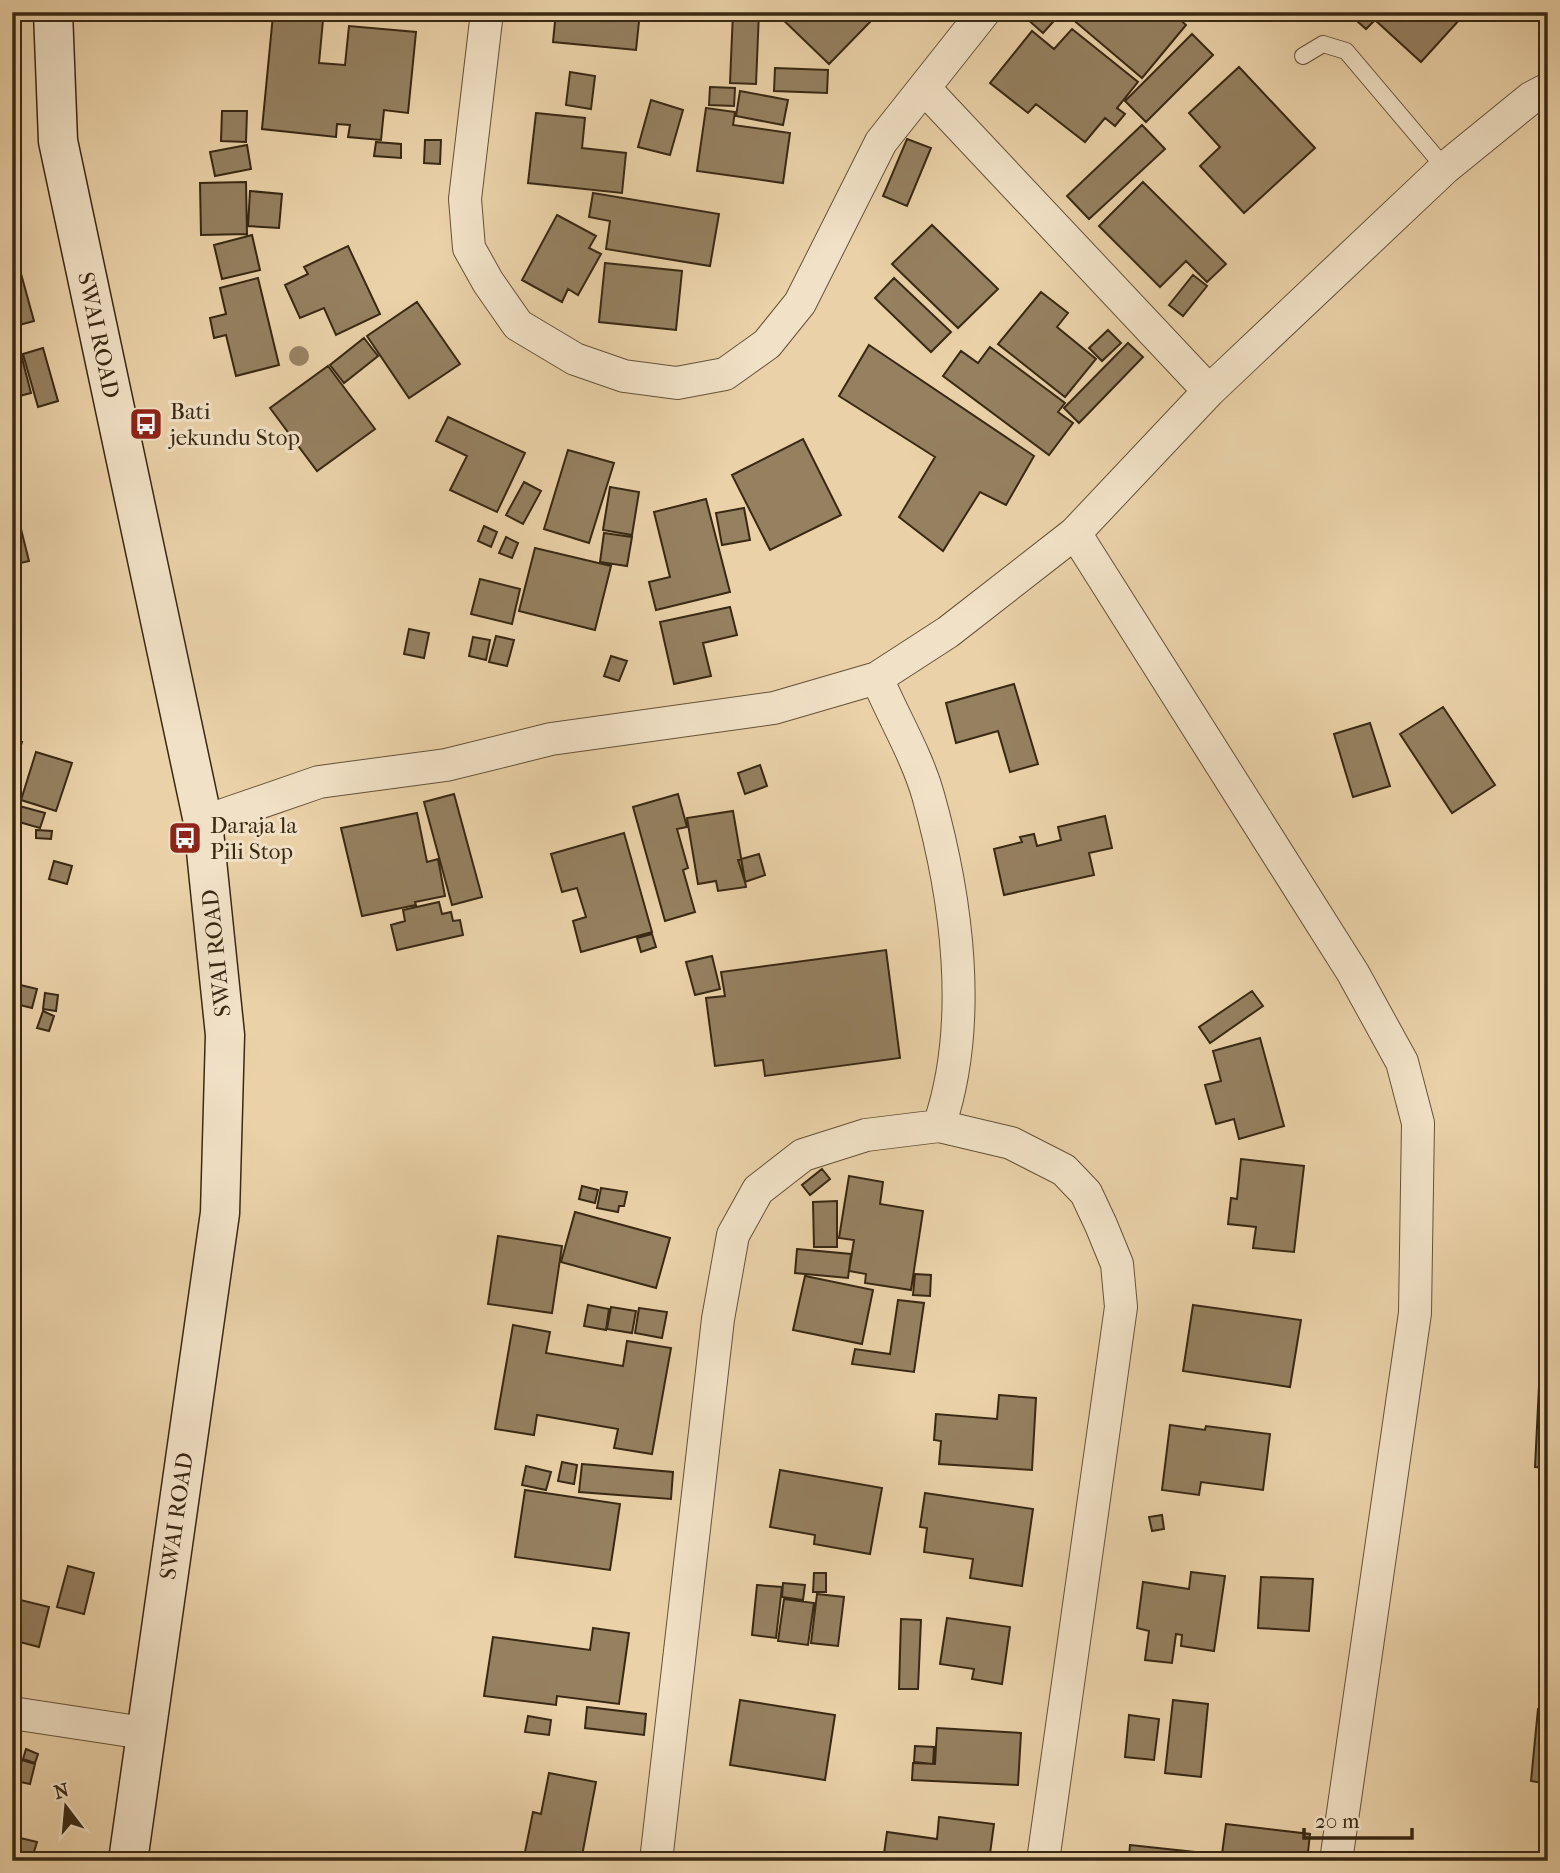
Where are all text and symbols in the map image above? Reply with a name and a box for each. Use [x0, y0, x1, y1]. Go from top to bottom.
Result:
street label: SWAI ROAD [72, 270, 125, 401]
place label: Bati jekundu Stop [168, 398, 300, 451]
bus stop icon: Bati jekundu Stop [127, 405, 165, 443]
place label: Daraja la Pili Stop [210, 812, 297, 865]
bus stop icon: Daraja la Pili Stop [166, 819, 204, 857]
street label: SWAI ROAD [196, 888, 237, 1018]
street label: SWAI ROAD [154, 1451, 199, 1581]
north arrow [32, 1772, 102, 1842]
text: N [52, 1779, 72, 1804]
scale bar [1304, 1796, 1413, 1840]
text: 20 m [1315, 1809, 1360, 1833]

